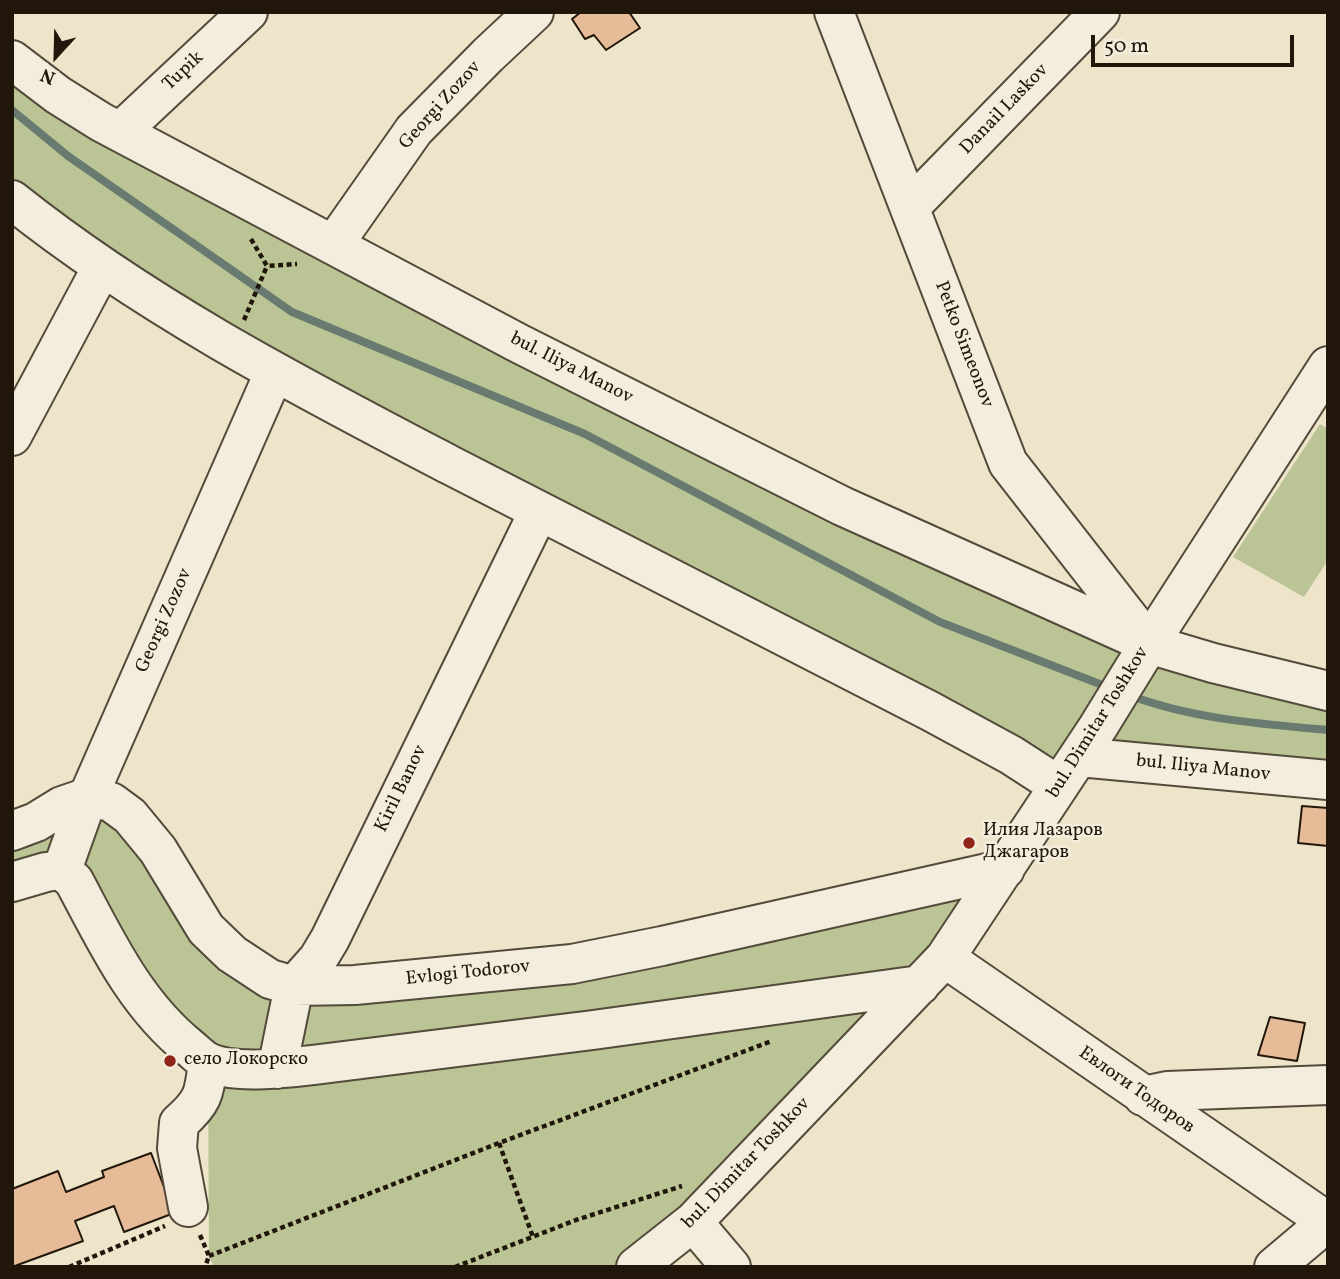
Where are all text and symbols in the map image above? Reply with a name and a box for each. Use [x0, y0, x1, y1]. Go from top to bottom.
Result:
north arrow [21, 21, 91, 91]
scale bar [1095, 21, 1298, 65]
text: 50 m [1104, 32, 1149, 61]
street label: Tupik [159, 47, 209, 97]
street label: Georgi Zozov [395, 57, 487, 155]
street label: Danail Laskov [956, 60, 1054, 160]
text: N [37, 61, 59, 90]
street label: Petko Simeonov [928, 278, 998, 412]
street label: bul. Iliya Manov [506, 328, 636, 410]
street label: Georgi Zozov [132, 565, 198, 677]
street label: bul. Dimitar Toshkov [1043, 643, 1155, 803]
street label: Kiril Banov [371, 742, 433, 836]
street label: bul. Iliya Manov [1135, 751, 1271, 787]
place label: Илия Лазаров Джагаров [983, 821, 1103, 865]
marker: Илия Лазаров Джагаров [961, 835, 977, 851]
street label: Evlogi Todorov [405, 956, 531, 992]
street label: Евлоги Тодоров [1074, 1042, 1198, 1140]
place label: село Локорско [184, 1050, 308, 1072]
marker: село Локорско [162, 1053, 178, 1069]
street label: bul. Dimitar Toshkov [678, 1093, 816, 1235]

